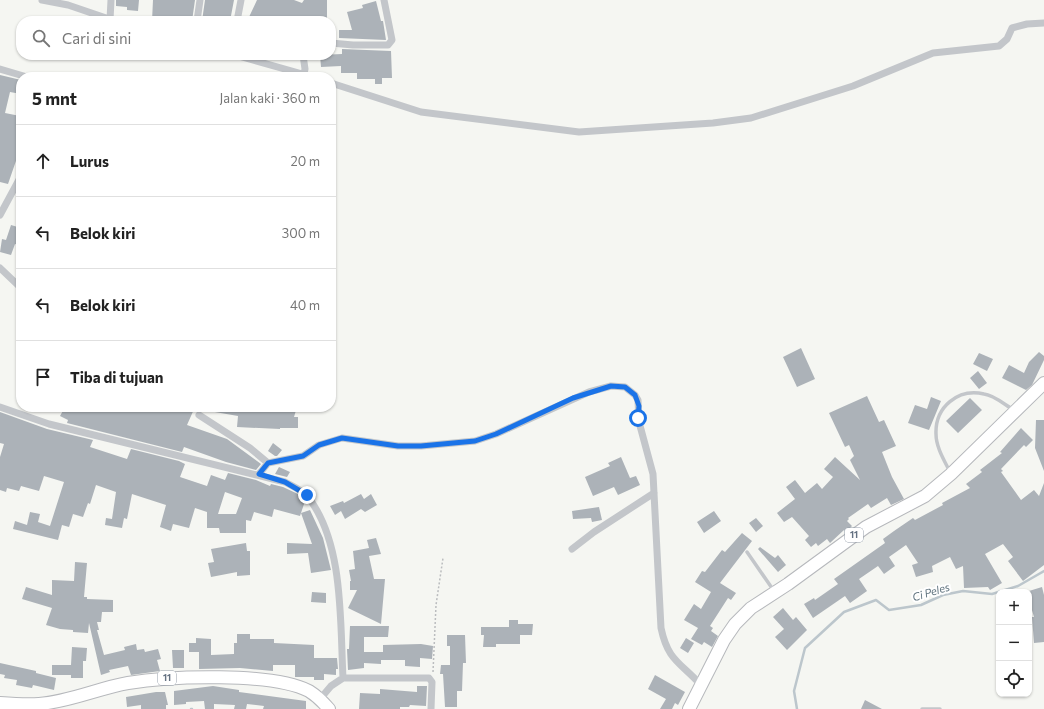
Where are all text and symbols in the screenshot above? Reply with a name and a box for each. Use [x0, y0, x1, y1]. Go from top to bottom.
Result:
search box [16, 16, 336, 60]
icon: search [30, 27, 52, 49]
text: Cari di sini [62, 29, 131, 47]
text: 5 mnt [32, 88, 77, 109]
text: Jalan kaki · 360 m [219, 90, 320, 106]
icon: ahead [32, 150, 54, 172]
text: Lurus [70, 152, 109, 170]
text: 20 m [291, 153, 320, 169]
icon: left [32, 222, 54, 244]
text: Belok kiri [70, 224, 136, 242]
text: 300 m [282, 225, 320, 241]
icon: left [32, 294, 54, 316]
text: Belok kiri [70, 296, 136, 314]
text: 40 m [290, 297, 320, 313]
icon: arrive [32, 366, 54, 388]
text: Tiba di tujuan [70, 368, 164, 386]
route start [629, 409, 647, 427]
route end [298, 486, 316, 504]
road number: 11 [845, 528, 863, 542]
water label: Ci Peles [910, 580, 951, 603]
map controls [996, 589, 1032, 697]
button: + [996, 589, 1032, 625]
button: − [996, 625, 1032, 661]
button: locate [996, 661, 1032, 697]
road number: 11 [158, 671, 176, 685]

